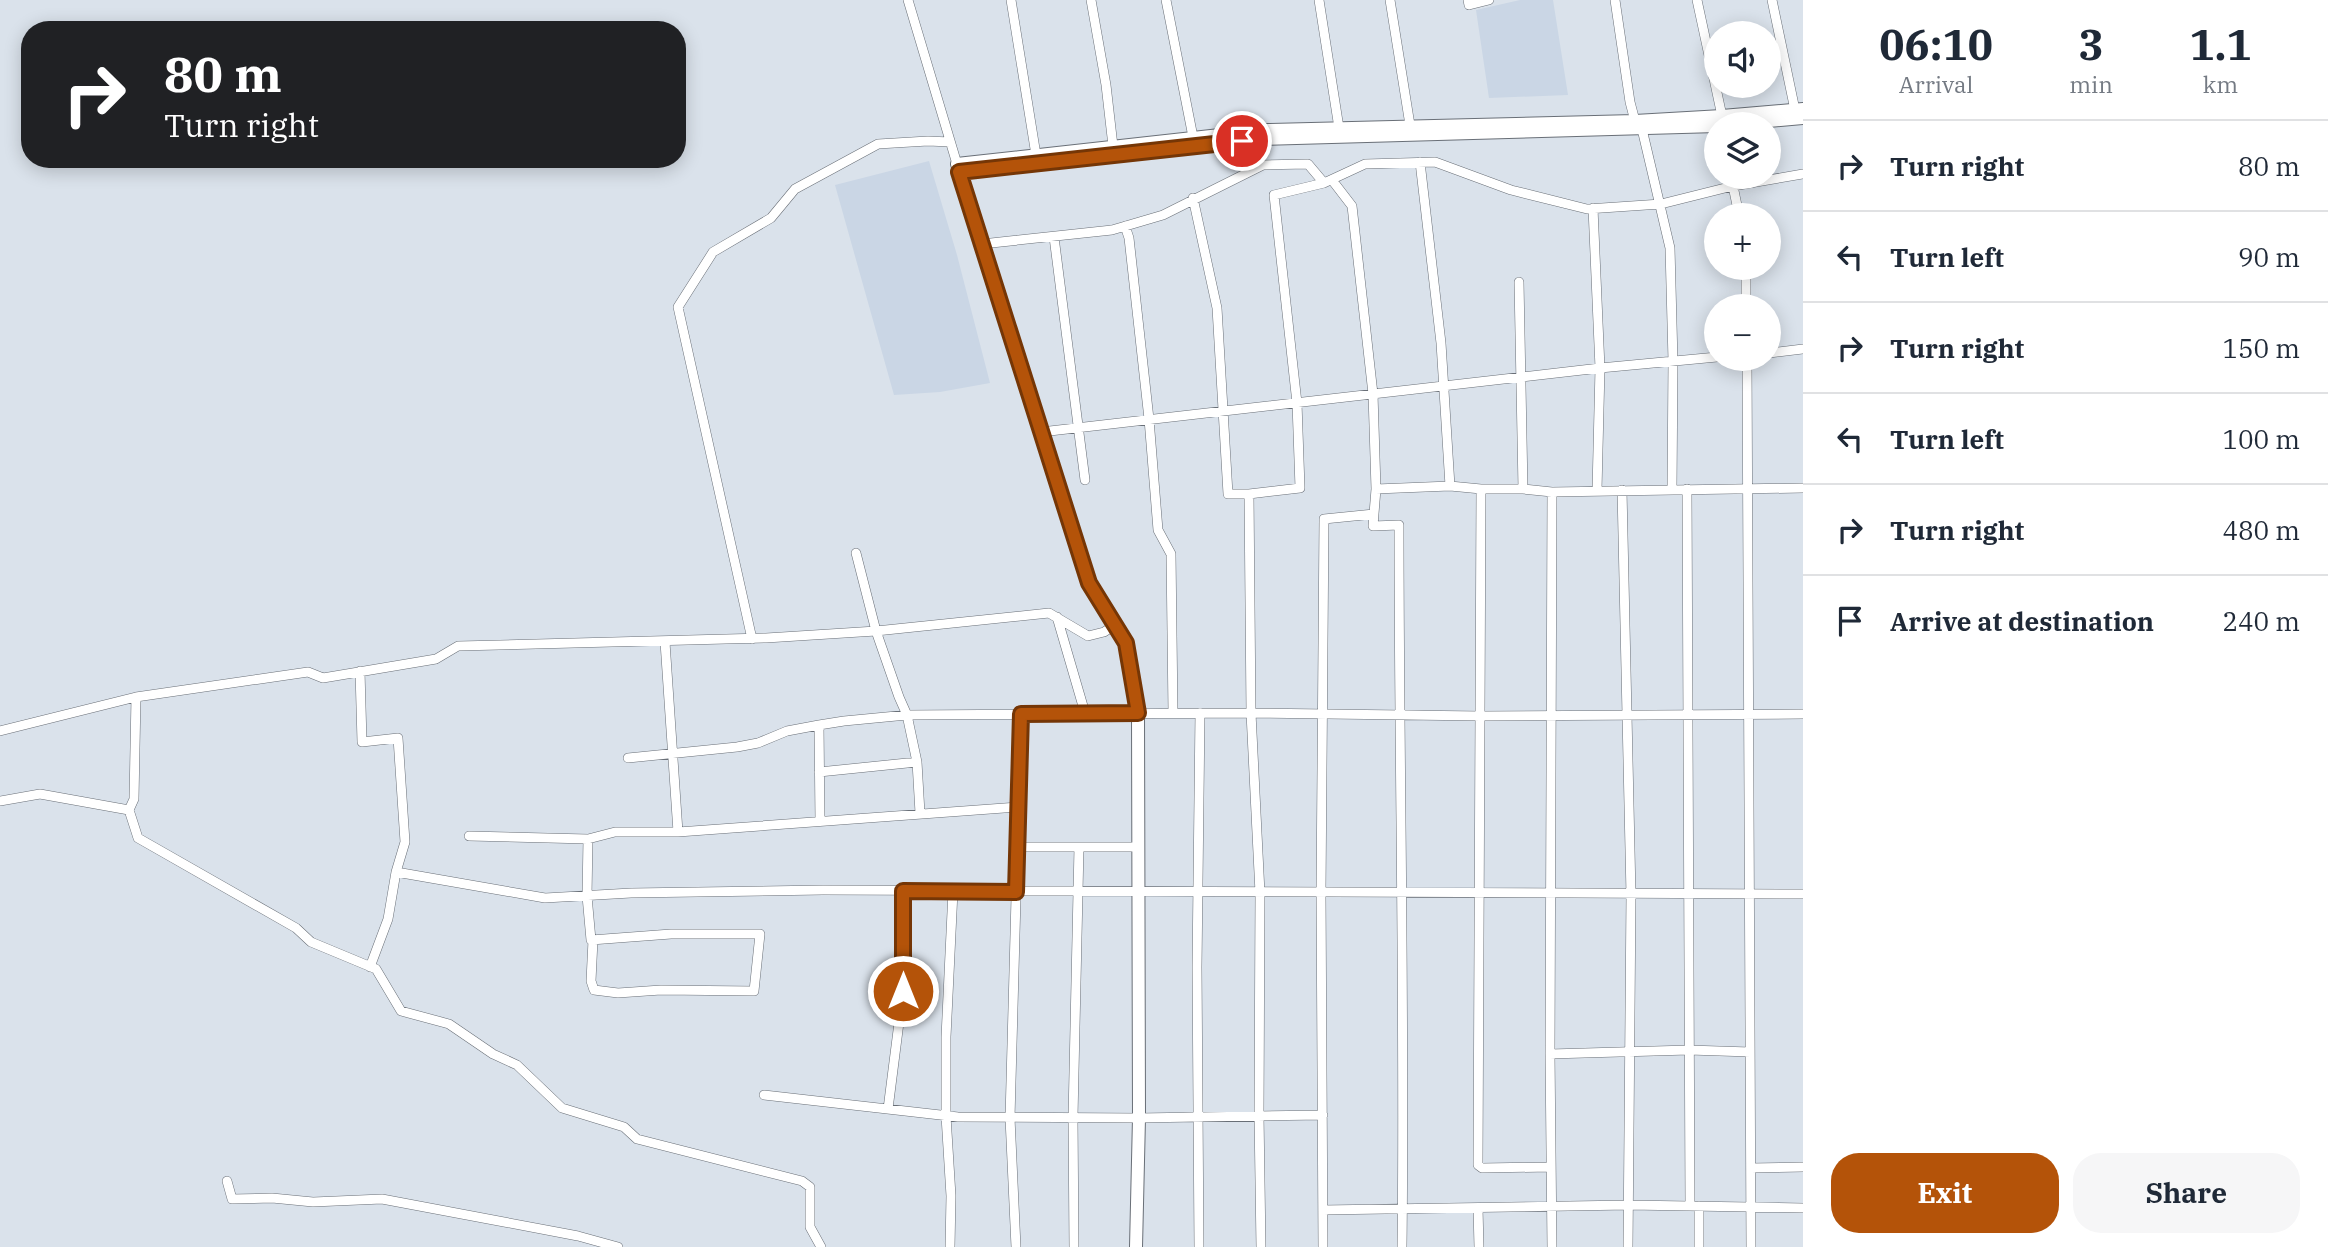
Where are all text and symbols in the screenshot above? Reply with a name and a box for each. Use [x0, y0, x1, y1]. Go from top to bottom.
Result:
text: 06:10 [1879, 17, 1993, 72]
text: 3 [2079, 17, 2104, 72]
text: 1.1 [2189, 17, 2252, 72]
map controls [1704, 21, 1781, 371]
button: sound [1704, 21, 1781, 98]
text: 80 m [164, 42, 282, 105]
icon: right [49, 49, 140, 140]
text: Arrival [1899, 69, 1974, 99]
text: min [2069, 69, 2113, 99]
text: km [2203, 69, 2238, 99]
text: Turn right [164, 104, 319, 146]
pin [1212, 111, 1272, 171]
button: layers [1704, 112, 1781, 189]
icon: arrive [1223, 122, 1261, 160]
icon: right [1831, 147, 1869, 185]
text: Turn right [1890, 149, 2024, 183]
text: 80 m [2238, 149, 2300, 183]
button: + [1704, 203, 1781, 280]
icon: left [1831, 238, 1869, 276]
text: Turn left [1890, 240, 2004, 274]
text: 90 m [2238, 240, 2300, 274]
button: − [1704, 294, 1781, 371]
icon: right [1831, 329, 1869, 367]
text: Turn right [1890, 331, 2024, 365]
text: 150 m [2222, 331, 2300, 365]
icon: left [1831, 420, 1869, 458]
text: Turn left [1890, 422, 2004, 456]
text: 100 m [2222, 422, 2300, 456]
icon: right [1831, 511, 1869, 549]
text: Turn right [1890, 513, 2024, 547]
text: 480 m [2222, 513, 2300, 547]
icon: arrive [1831, 602, 1869, 640]
text: Arrive at destination [1890, 604, 2154, 638]
text: 240 m [2222, 604, 2300, 638]
position arrow [866, 954, 940, 1028]
button: Exit [1831, 1153, 2059, 1233]
button: Share [2073, 1153, 2300, 1233]

